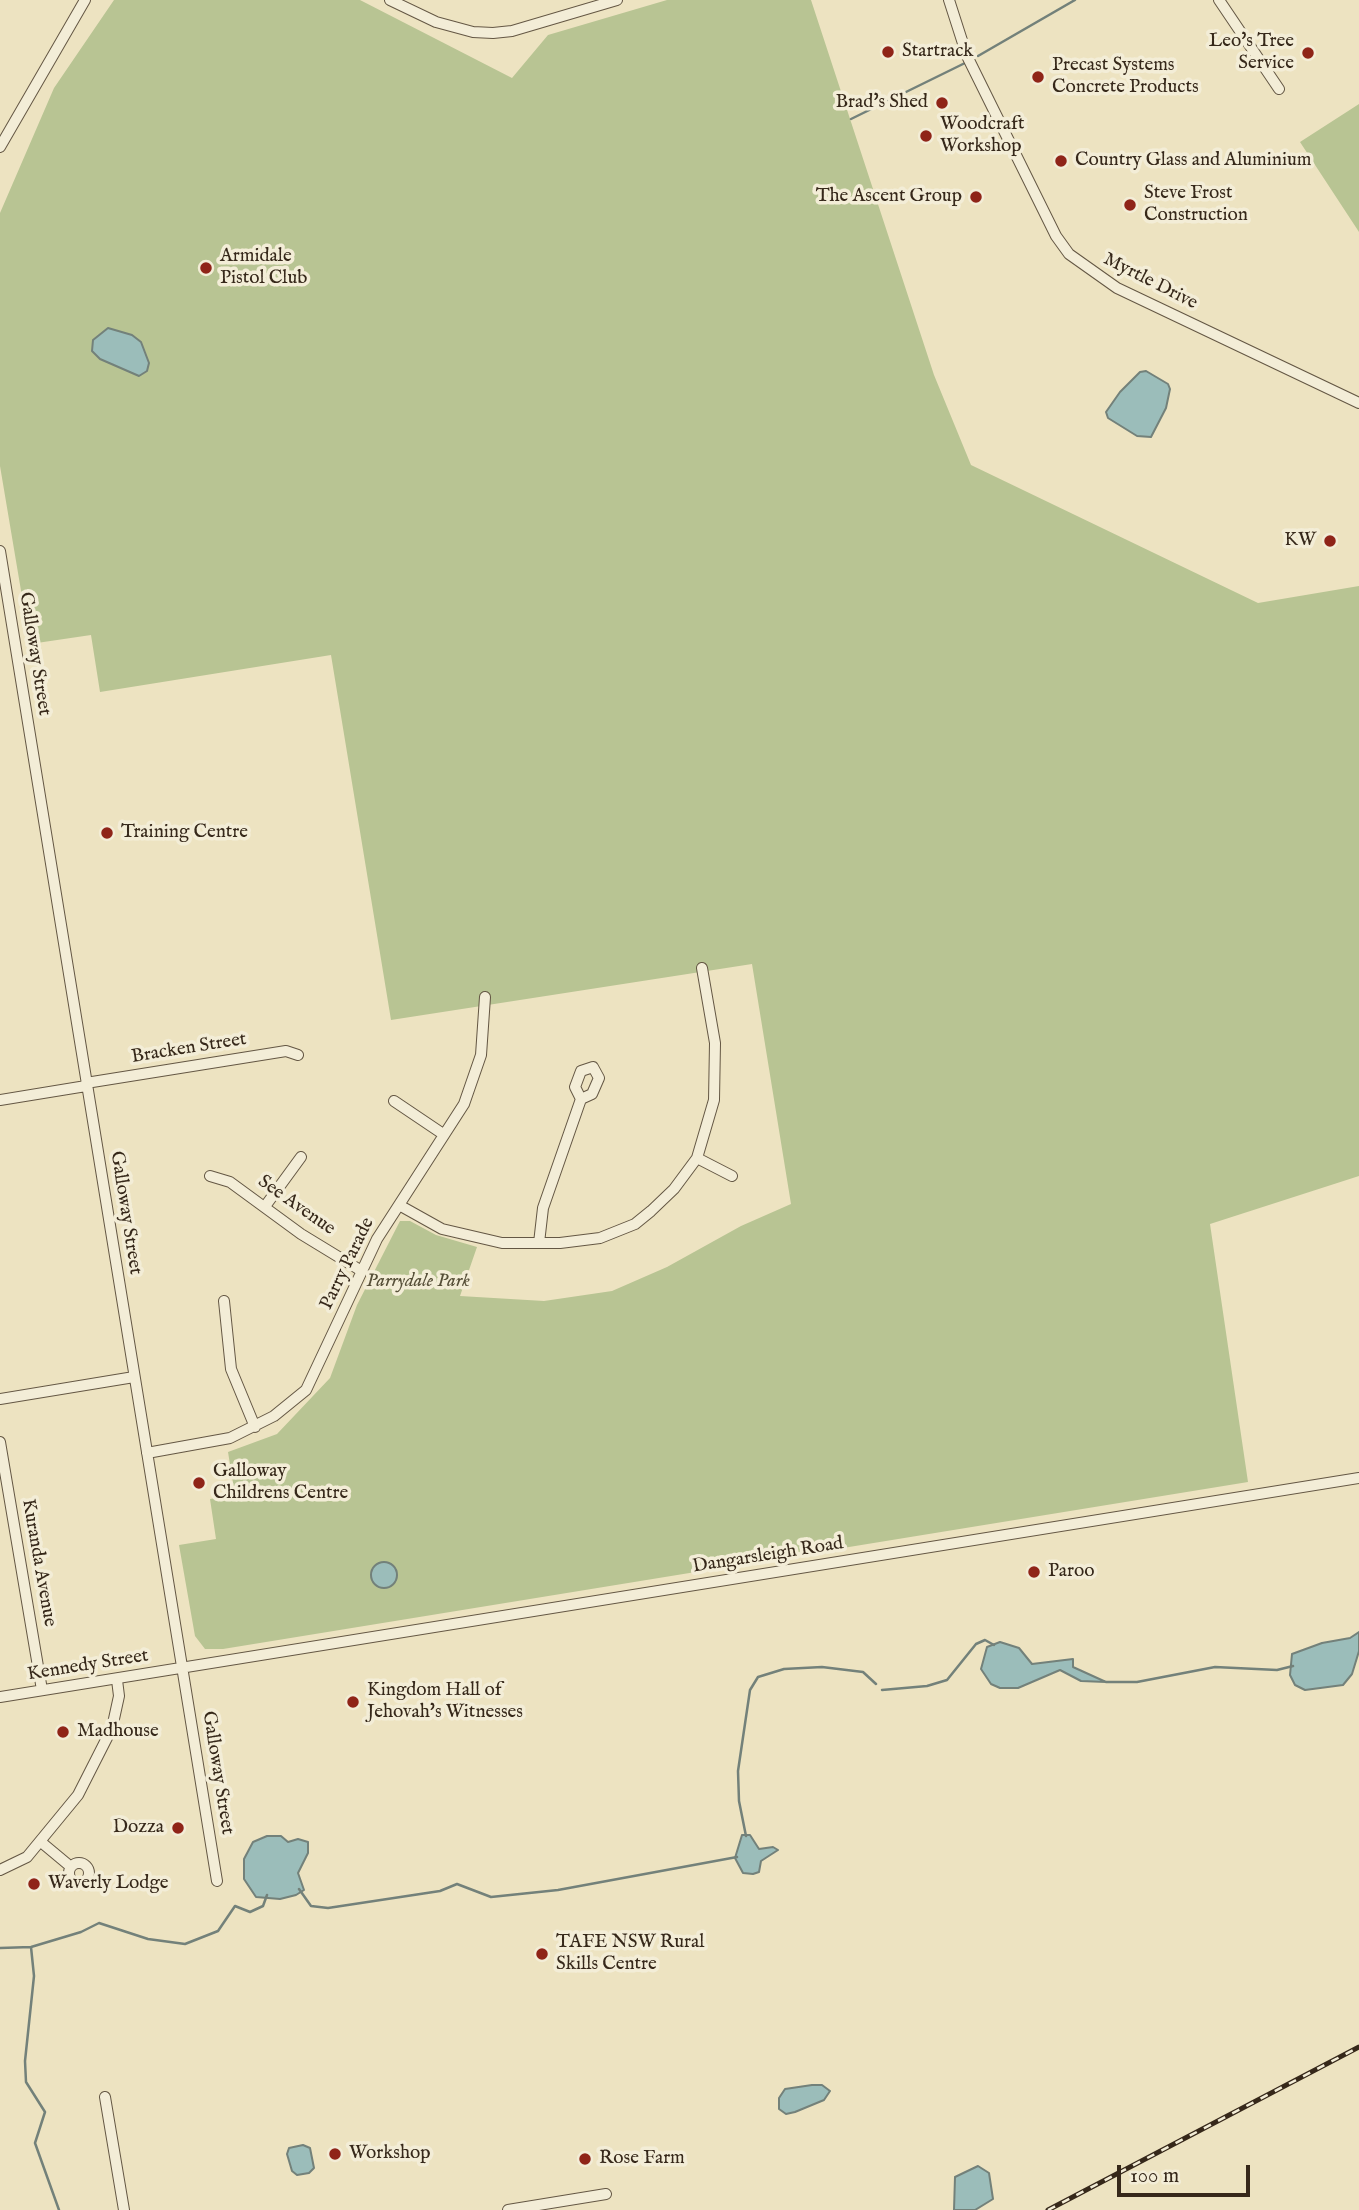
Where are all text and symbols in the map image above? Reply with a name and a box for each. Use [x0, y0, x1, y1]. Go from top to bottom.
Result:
place label: Leo's Tree Service [1209, 31, 1294, 75]
place label: Startrack [902, 41, 973, 63]
marker: Startrack [880, 44, 896, 60]
marker: Leo's Tree Service [1300, 45, 1316, 61]
place label: Precast Systems Concrete Products [1052, 55, 1199, 99]
marker: Precast Systems Concrete Products [1030, 69, 1046, 85]
place label: Brad's Shed [836, 92, 928, 114]
marker: Brad's Shed [934, 95, 950, 111]
place label: Woodcraft Workshop [940, 114, 1024, 158]
marker: Woodcraft Workshop [918, 128, 934, 144]
place label: Country Glass and Aluminium [1075, 150, 1311, 172]
marker: Country Glass and Aluminium [1053, 153, 1069, 169]
place label: Steve Frost Construction [1144, 183, 1248, 227]
place label: The Ascent Group [816, 186, 962, 208]
marker: The Ascent Group [968, 189, 984, 205]
marker: Steve Frost Construction [1122, 197, 1138, 213]
place label: Armidale Pistol Club [220, 246, 307, 290]
street label: Myrtle Drive [1099, 249, 1201, 315]
marker: Armidale Pistol Club [198, 260, 214, 276]
place label: KW [1284, 530, 1316, 552]
marker: KW [1322, 533, 1338, 549]
street label: Galloway Street [13, 591, 55, 717]
place label: Training Centre [121, 822, 248, 844]
marker: Training Centre [99, 825, 115, 841]
street label: Bracken Street [130, 1029, 248, 1069]
street label: Galloway Street [104, 1150, 146, 1276]
street label: See Avenue [253, 1171, 339, 1241]
street label: Parry Parade [316, 1214, 380, 1314]
park label: Parrydale Park [366, 1271, 470, 1293]
place label: Galloway Childrens Centre [213, 1461, 348, 1505]
marker: Galloway Childrens Centre [191, 1475, 207, 1491]
street label: Kuranda Avenue [16, 1497, 60, 1629]
street label: Dangarsleigh Road [691, 1533, 845, 1579]
place label: Paroo [1048, 1561, 1095, 1583]
marker: Paroo [1026, 1564, 1042, 1580]
street label: Kennedy Street [26, 1645, 150, 1687]
place label: Kingdom Hall of Jehovah's Witnesses [367, 1680, 523, 1724]
marker: Kingdom Hall of Jehovah's Witnesses [345, 1694, 361, 1710]
street label: Galloway Street [196, 1710, 238, 1836]
place label: Madhouse [77, 1721, 159, 1743]
marker: Madhouse [55, 1724, 71, 1740]
place label: Dozza [113, 1817, 164, 1839]
marker: Dozza [170, 1820, 186, 1836]
place label: Waverly Lodge [48, 1873, 169, 1895]
marker: Waverly Lodge [26, 1876, 42, 1892]
place label: TAFE NSW Rural Skills Centre [556, 1932, 704, 1976]
marker: TAFE NSW Rural Skills Centre [534, 1946, 550, 1962]
place label: Workshop [349, 2143, 431, 2165]
marker: Workshop [327, 2146, 343, 2162]
place label: Rose Farm [599, 2148, 685, 2170]
scale bar [1121, 2150, 1254, 2194]
marker: Rose Farm [577, 2151, 593, 2167]
text: 100 m [1130, 2163, 1179, 2190]

